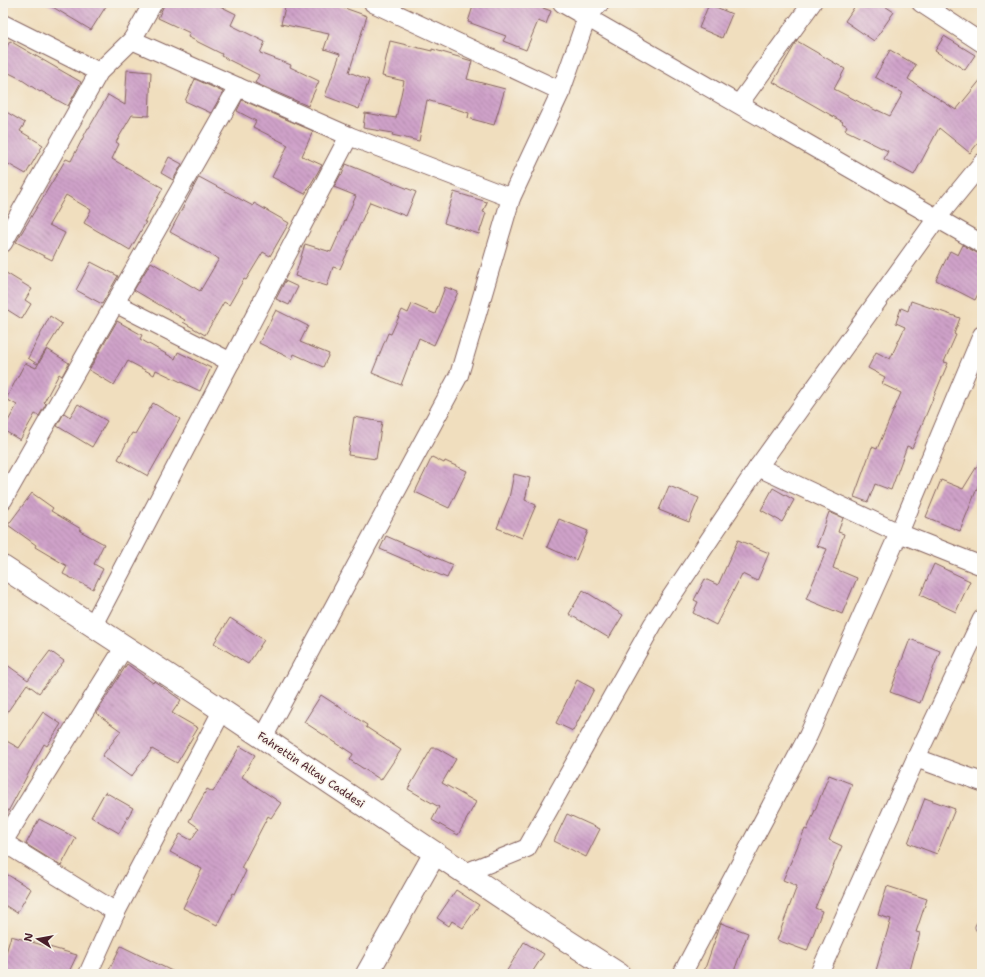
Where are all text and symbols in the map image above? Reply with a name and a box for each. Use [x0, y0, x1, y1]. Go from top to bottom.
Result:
street label: Fahrettin Altay Caddesi [254, 728, 368, 812]
north arrow [18, 919, 58, 959]
text: N [20, 931, 37, 943]

